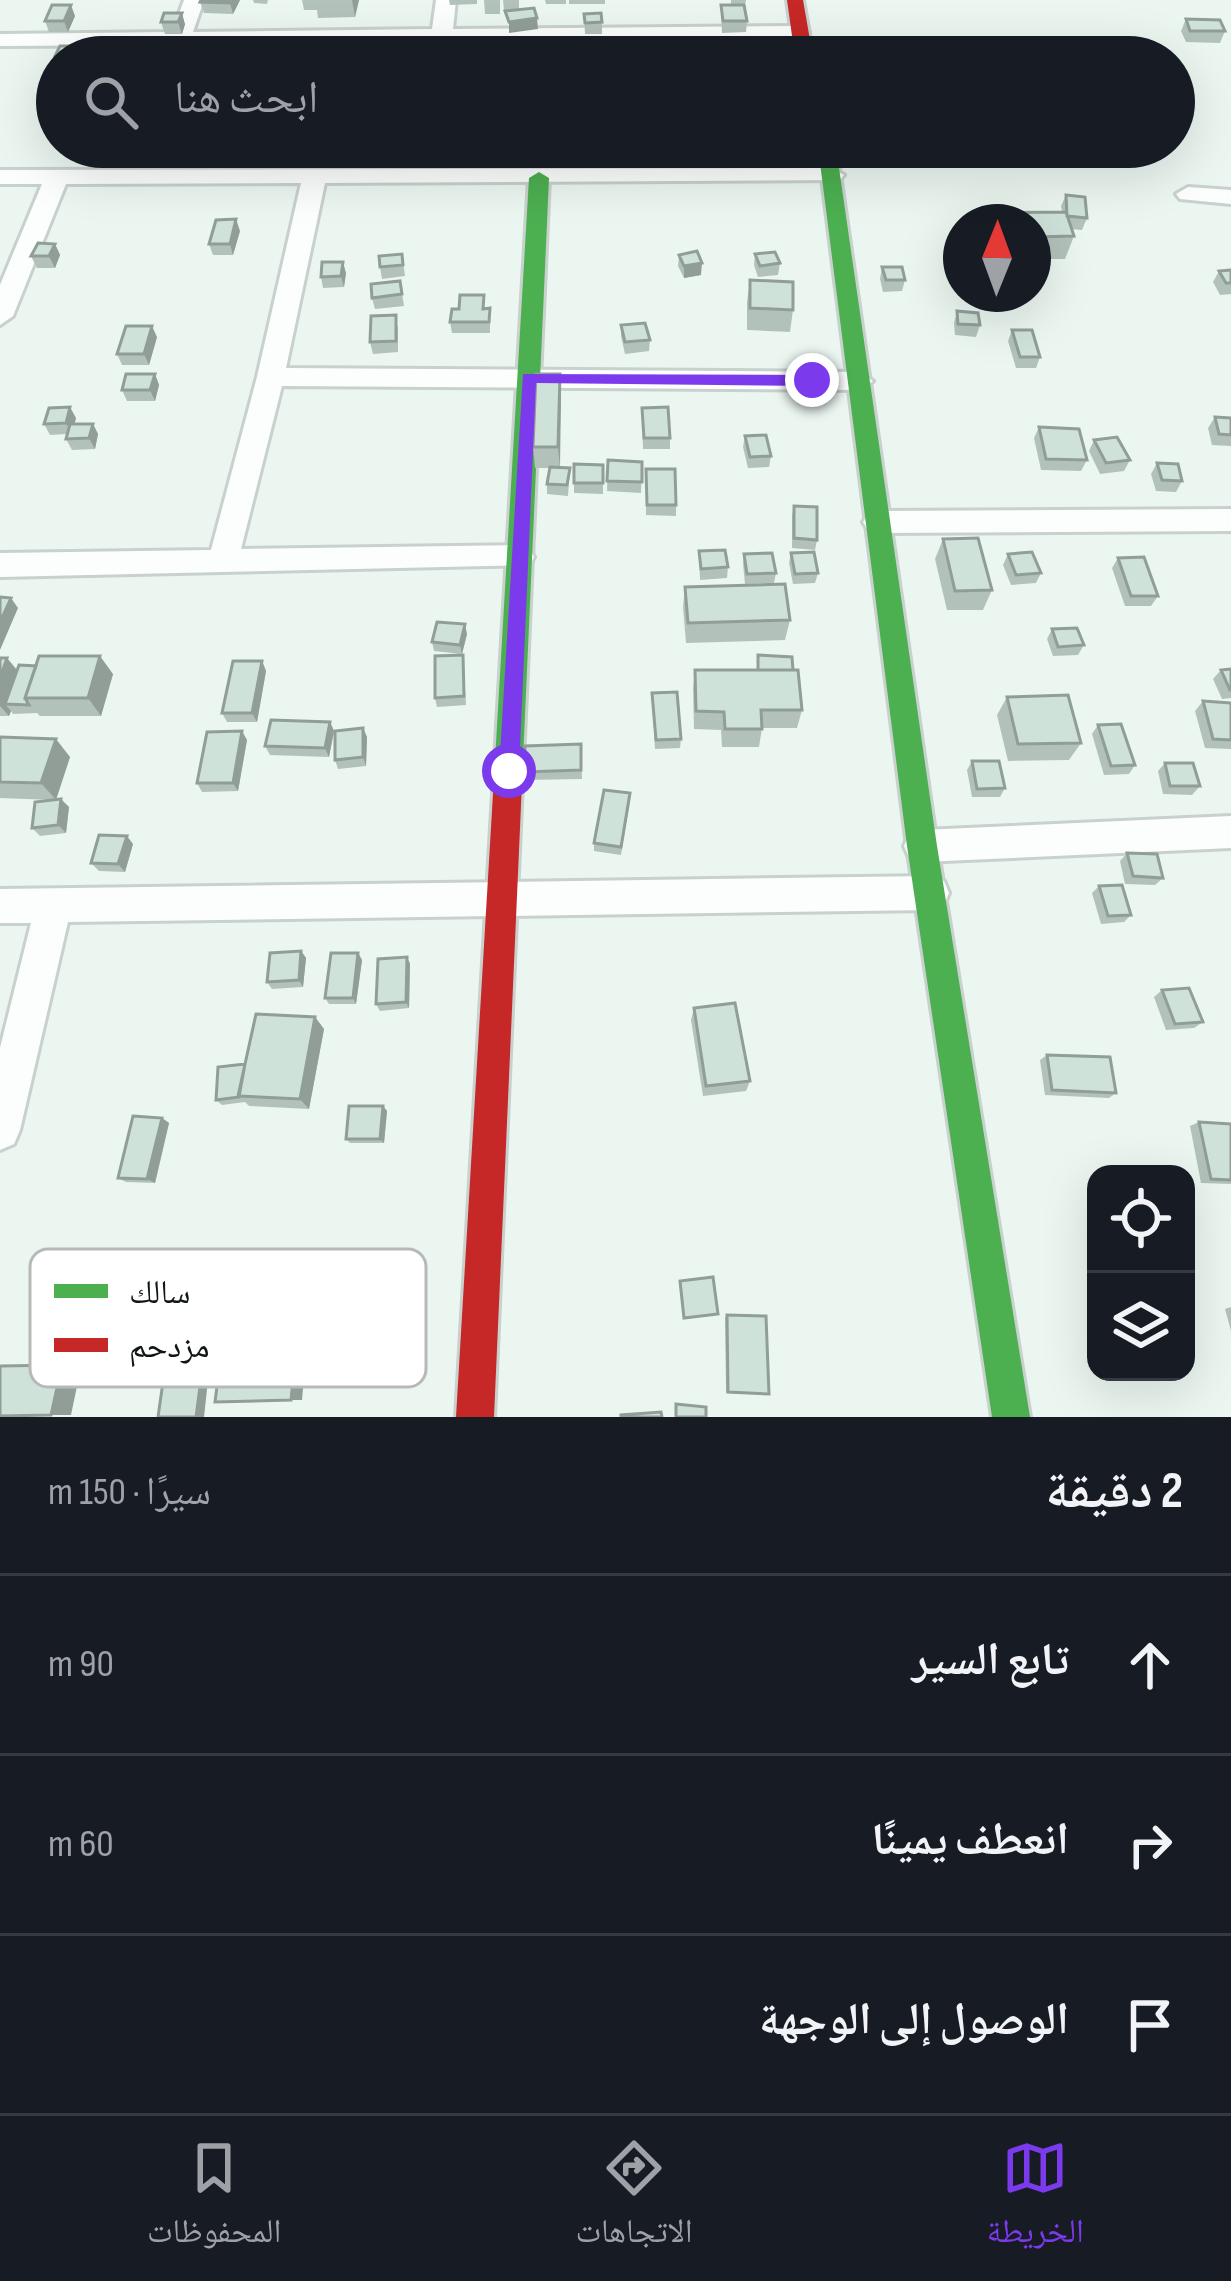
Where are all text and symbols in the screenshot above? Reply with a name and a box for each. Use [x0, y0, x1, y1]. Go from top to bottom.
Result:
search box [36, 36, 1195, 168]
icon: search [78, 69, 144, 135]
text: ابحث هنا [174, 71, 318, 126]
north arrow [943, 204, 1051, 312]
route end [785, 353, 839, 407]
route start [482, 744, 536, 798]
map controls [1087, 1165, 1195, 1381]
button: locate [1087, 1165, 1195, 1273]
legend [30, 1249, 426, 1387]
text: سالك [129, 1273, 190, 1313]
button: layers [1087, 1273, 1195, 1381]
text: مزدحم [129, 1327, 209, 1368]
text: 2 دقيقة [1046, 1461, 1183, 1522]
text: سيرًا · 150 m [48, 1469, 211, 1516]
icon: ahead [1117, 1632, 1183, 1698]
text: تابع السير [912, 1633, 1069, 1688]
text: 90 m [48, 1641, 114, 1688]
icon: right [1117, 1812, 1183, 1878]
text: انعطف يمينًا [871, 1813, 1069, 1868]
text: 60 m [48, 1821, 114, 1868]
icon: arrive [1117, 1992, 1183, 2058]
text: الوصول إلى الوجهة [759, 1993, 1069, 2048]
tab: المحفوظات [147, 2135, 281, 2263]
tab: الاتجاهات [575, 2135, 693, 2263]
tab: الخريطة [987, 2135, 1084, 2263]

